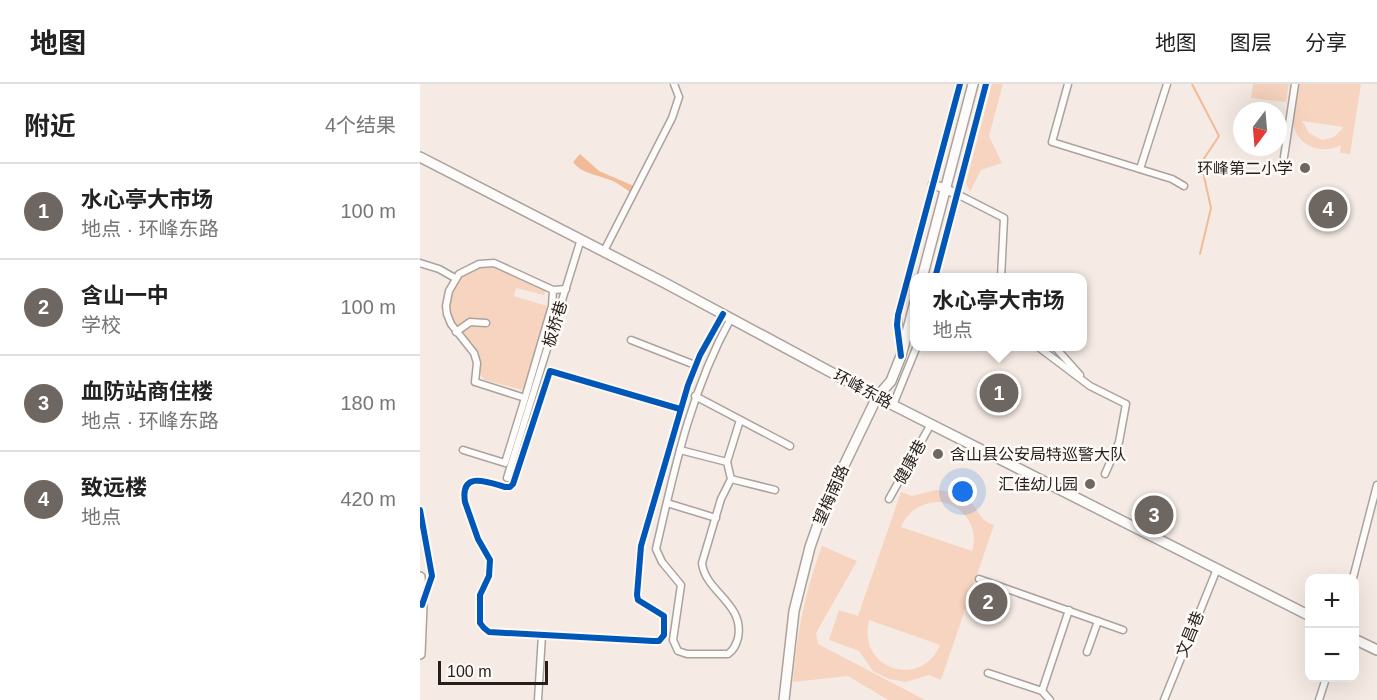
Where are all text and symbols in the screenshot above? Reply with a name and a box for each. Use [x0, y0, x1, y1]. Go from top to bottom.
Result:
text: 地图 [30, 28, 86, 59]
text: 地图 [1155, 31, 1197, 54]
text: 图层 [1230, 31, 1272, 54]
text: 分享 [1305, 31, 1347, 54]
north arrow [1233, 102, 1287, 156]
text: 附近 [24, 111, 76, 141]
text: 4个结果 [325, 114, 396, 136]
place label: 环峰第二小学 [1197, 160, 1293, 177]
marker: 环峰第二小学 [1298, 161, 1312, 175]
pin: 4 [1308, 186, 1348, 232]
text: 水心亭大市场 [81, 187, 213, 212]
text: 1 [38, 200, 49, 222]
text: 100 m [340, 200, 396, 222]
text: 地点 · 环峰东路 [81, 218, 219, 240]
popup [910, 273, 1087, 351]
text: 含山一中 [81, 283, 169, 308]
text: 水心亭大市场 [932, 288, 1065, 313]
text: 2 [38, 296, 49, 318]
text: 100 m [340, 296, 396, 318]
street label: 板桥巷 [540, 299, 570, 349]
text: 学校 [81, 314, 121, 336]
text: 地点 [932, 319, 972, 341]
street label: 环峰东路 [831, 366, 895, 412]
pin: 1 [980, 370, 1018, 416]
text: 血防站商住楼 [81, 379, 213, 404]
text: 3 [38, 392, 49, 414]
text: 180 m [340, 392, 396, 414]
text: 地点 · 环峰东路 [81, 410, 219, 432]
street label: 健康巷 [891, 437, 929, 487]
place label: 含山县公安局特巡警大队 [950, 446, 1126, 463]
marker: 含山县公安局特巡警大队 [931, 447, 945, 461]
street label: 望梅南路 [810, 462, 852, 528]
text: 致远楼 [81, 475, 147, 500]
place label: 汇佳幼儿园 [998, 476, 1078, 493]
your location [948, 477, 977, 506]
marker: 汇佳幼儿园 [1083, 477, 1097, 491]
text: 4 [38, 488, 49, 510]
text: 420 m [340, 488, 396, 510]
pin: 3 [1134, 492, 1174, 538]
text: 地点 [81, 506, 121, 528]
map controls [1305, 574, 1359, 682]
button: + [1305, 574, 1359, 628]
pin: 2 [968, 580, 1008, 624]
street label: 文昌巷 [1173, 609, 1207, 659]
button: − [1305, 628, 1359, 682]
scale bar [438, 658, 548, 686]
text: 100 m [447, 663, 491, 680]

